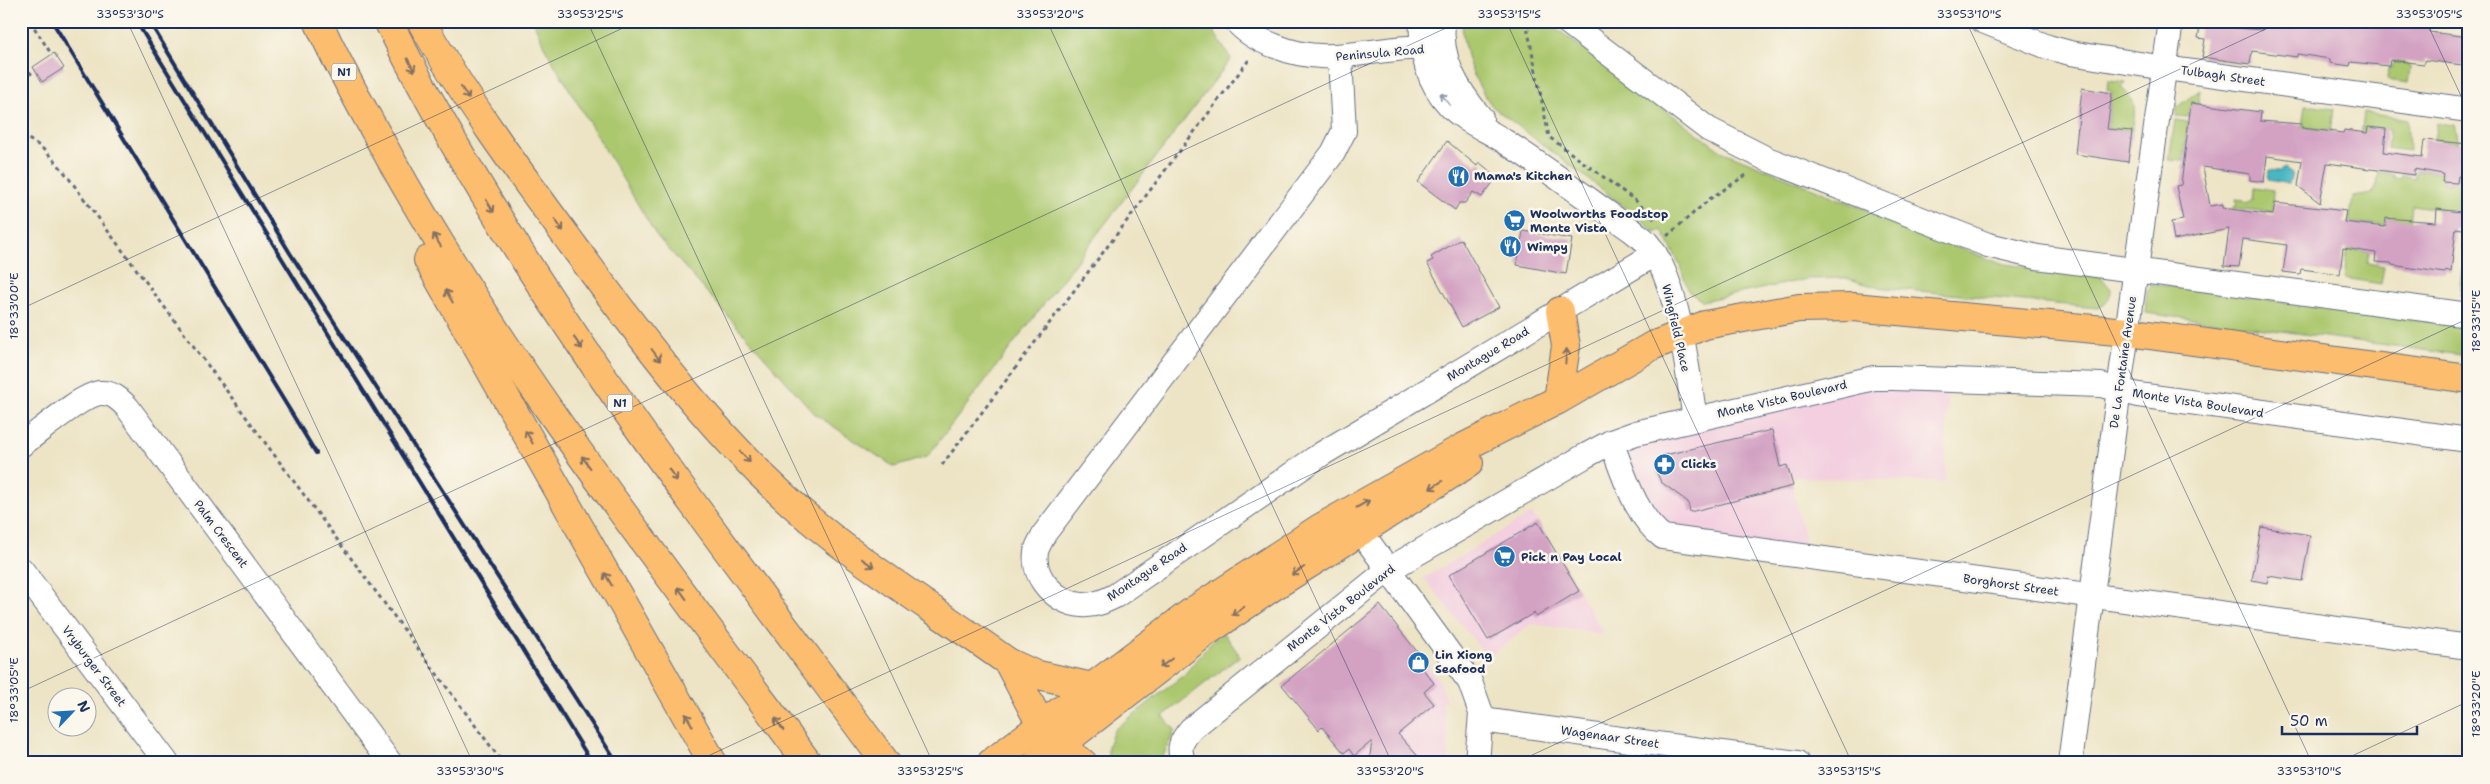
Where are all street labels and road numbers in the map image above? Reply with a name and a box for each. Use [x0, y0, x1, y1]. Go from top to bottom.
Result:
street label: Peninsula Road [1335, 41, 1425, 65]
street label: Tulbagh Street [2180, 62, 2266, 90]
road number: N1 [332, 64, 356, 80]
street label: Wingfield Place [1658, 283, 1694, 374]
street label: De La Fontaine Avenue [2106, 295, 2140, 429]
street label: Montague Road [1444, 323, 1532, 385]
street label: Monte Vista Boulevard [1715, 376, 1849, 422]
street label: Monte Vista Boulevard [2131, 385, 2265, 421]
road number: N1 [608, 394, 632, 412]
street label: Palm Crescent [190, 497, 252, 571]
street label: Montague Road [1104, 539, 1190, 605]
street label: Monte Vista Boulevard [1284, 561, 1399, 655]
street label: Borghorst Street [1962, 570, 2060, 600]
street label: Vryburger Street [58, 622, 130, 710]
street label: Wagenaar Street [1560, 722, 1660, 752]

